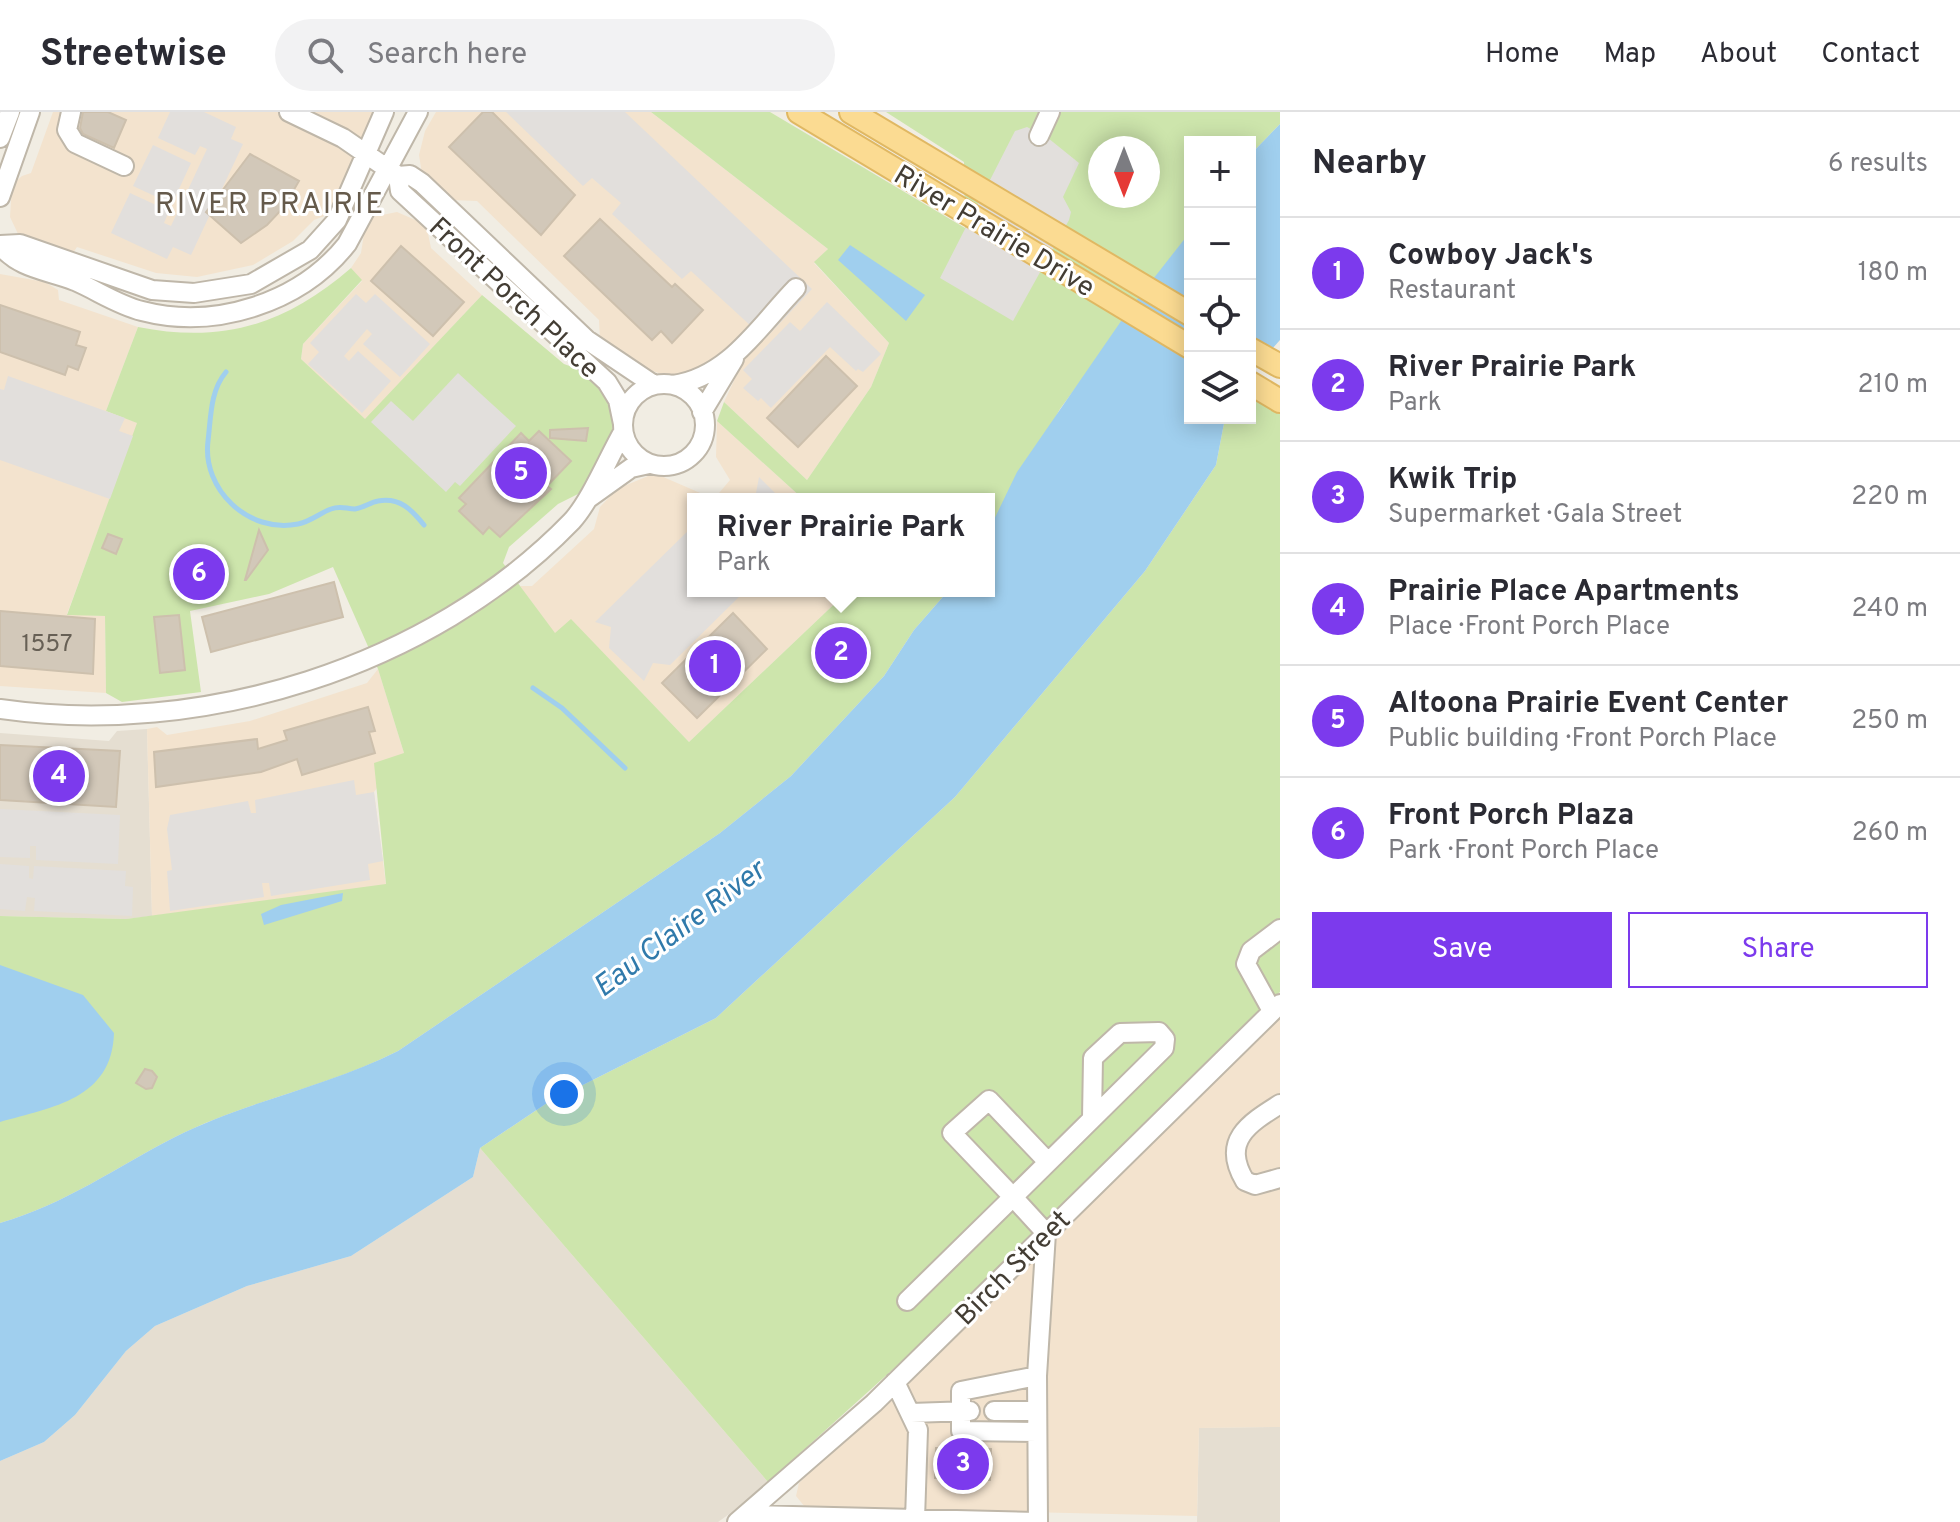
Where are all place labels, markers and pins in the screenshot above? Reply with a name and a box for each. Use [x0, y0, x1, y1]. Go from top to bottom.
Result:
pin: 5 [495, 443, 547, 503]
pin: 6 [173, 544, 225, 604]
pin: 2 [815, 623, 867, 683]
pin: 1 [689, 636, 741, 696]
pin: 4 [33, 746, 85, 806]
pin: 3 [937, 1434, 989, 1494]

